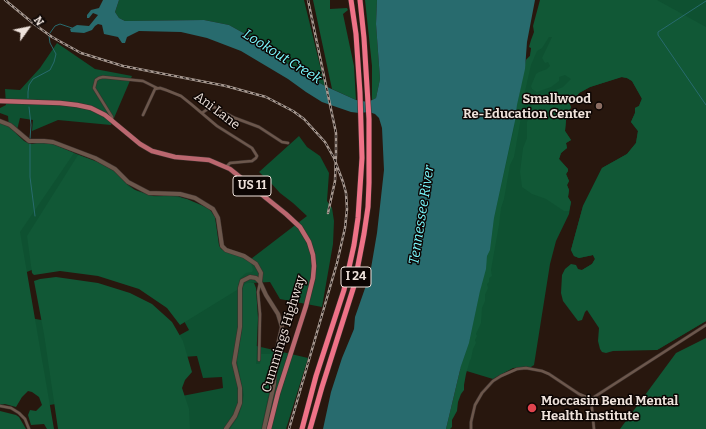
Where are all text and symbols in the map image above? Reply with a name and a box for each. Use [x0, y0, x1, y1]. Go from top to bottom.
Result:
north arrow [8, 8, 48, 48]
text: N [31, 14, 46, 28]
water label: Lookout Creek [240, 26, 324, 88]
street label: Ani Lane [191, 89, 243, 133]
place label: Smallwood Re-Education Center [463, 91, 591, 122]
marker: Smallwood Re-Education Center [594, 101, 604, 111]
water label: Tennessee River [406, 164, 438, 266]
road number: US 11 [233, 176, 271, 196]
road number: I 24 [341, 267, 371, 287]
street label: Cummings Highway [259, 274, 309, 394]
place label: Moccasin Bend Mental Health Institute [541, 393, 678, 424]
marker: Moccasin Bend Mental Health Institute [526, 402, 538, 414]

